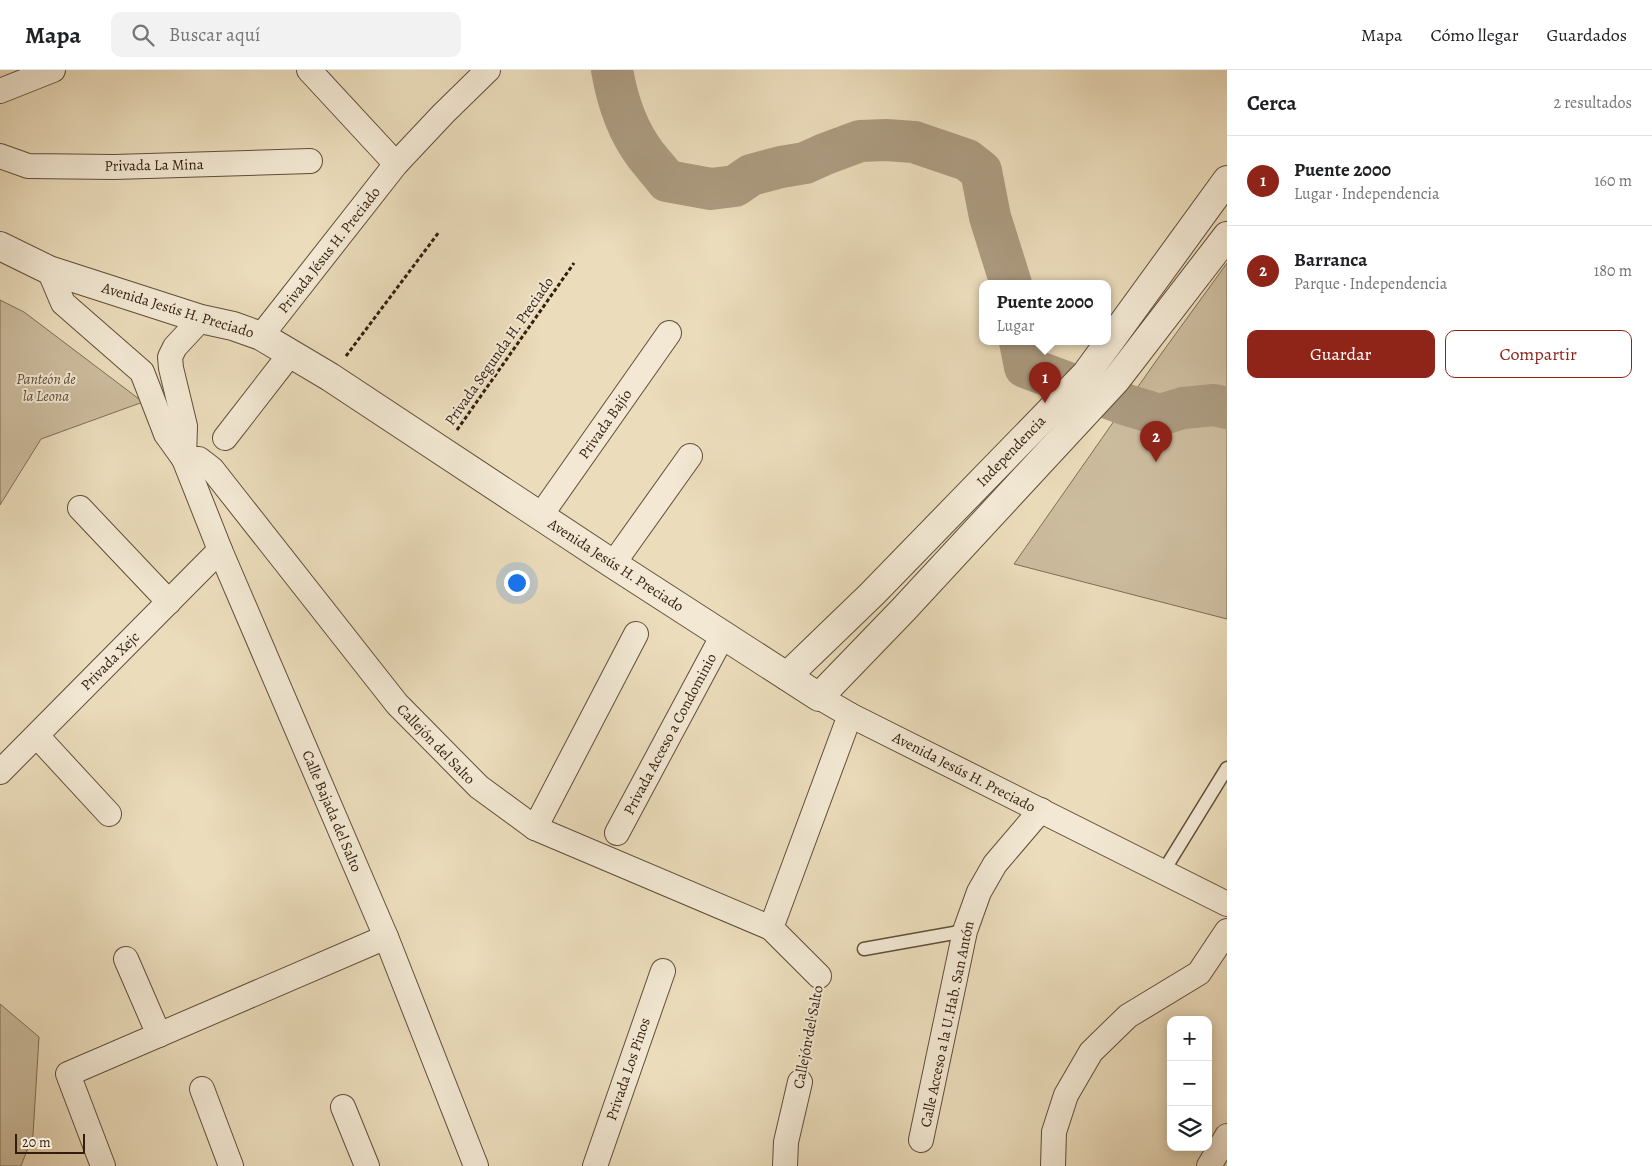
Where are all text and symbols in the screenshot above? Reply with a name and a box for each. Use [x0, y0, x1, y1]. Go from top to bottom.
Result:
search box [111, 12, 461, 57]
text: Mapa [25, 19, 81, 51]
icon: search [129, 21, 157, 49]
text: Buscar aquí [169, 22, 260, 48]
text: Mapa [1361, 23, 1402, 47]
text: Cómo llegar [1430, 23, 1519, 47]
text: Guardados [1547, 23, 1627, 47]
text: Cerca [1247, 89, 1297, 117]
text: 2 resultados [1553, 92, 1632, 114]
street label: Privada La Mina [104, 154, 204, 176]
text: Puente 2000 [1294, 157, 1391, 183]
text: 1 [1260, 170, 1266, 192]
text: 160 m [1594, 170, 1632, 192]
street label: Privada Jésus H. Preciado [273, 183, 385, 317]
text: Lugar · Independencia [1294, 183, 1439, 205]
text: Barranca [1294, 247, 1368, 273]
text: 2 [1259, 260, 1267, 282]
text: 180 m [1594, 260, 1632, 282]
street label: Privada Segunda H. Preciado [440, 273, 558, 429]
text: Parque · Independencia [1294, 273, 1447, 295]
street label: Avenida Jesús H. Preciado [99, 277, 256, 343]
popup [979, 280, 1111, 345]
text: Puente 2000 [996, 289, 1094, 315]
text: Lugar [996, 315, 1035, 337]
button: Guardar [1247, 330, 1435, 378]
button: Compartir [1445, 330, 1632, 378]
pin: 1 [1029, 362, 1061, 403]
park label: Panteón de la Leona [16, 369, 76, 406]
street label: Privada Bajío [574, 385, 636, 463]
street label: Independencia [972, 411, 1050, 491]
pin: 2 [1140, 421, 1172, 462]
street label: Avenida Jesús H. Preciado [543, 513, 688, 616]
your location [504, 570, 530, 596]
street label: Privada Xejc [76, 627, 144, 695]
street label: Privada Acceso a Condominio [619, 650, 721, 818]
street label: Callejón del Salto [392, 699, 480, 789]
street label: Avenida Jesús H. Preciado [888, 727, 1039, 817]
street label: Calle Bajada del Salto [297, 747, 367, 875]
street label: Calle Acceso a la U.Hab. San Antón [915, 919, 979, 1129]
street label: Callejón del Salto [788, 984, 828, 1090]
street label: Privada Los Pinos [601, 1015, 655, 1123]
map controls [1167, 1016, 1212, 1151]
button: + [1167, 1016, 1212, 1061]
button: − [1167, 1061, 1212, 1106]
button: layers [1167, 1106, 1212, 1151]
scale bar [15, 1131, 85, 1154]
text: 20 m [22, 1133, 51, 1152]

